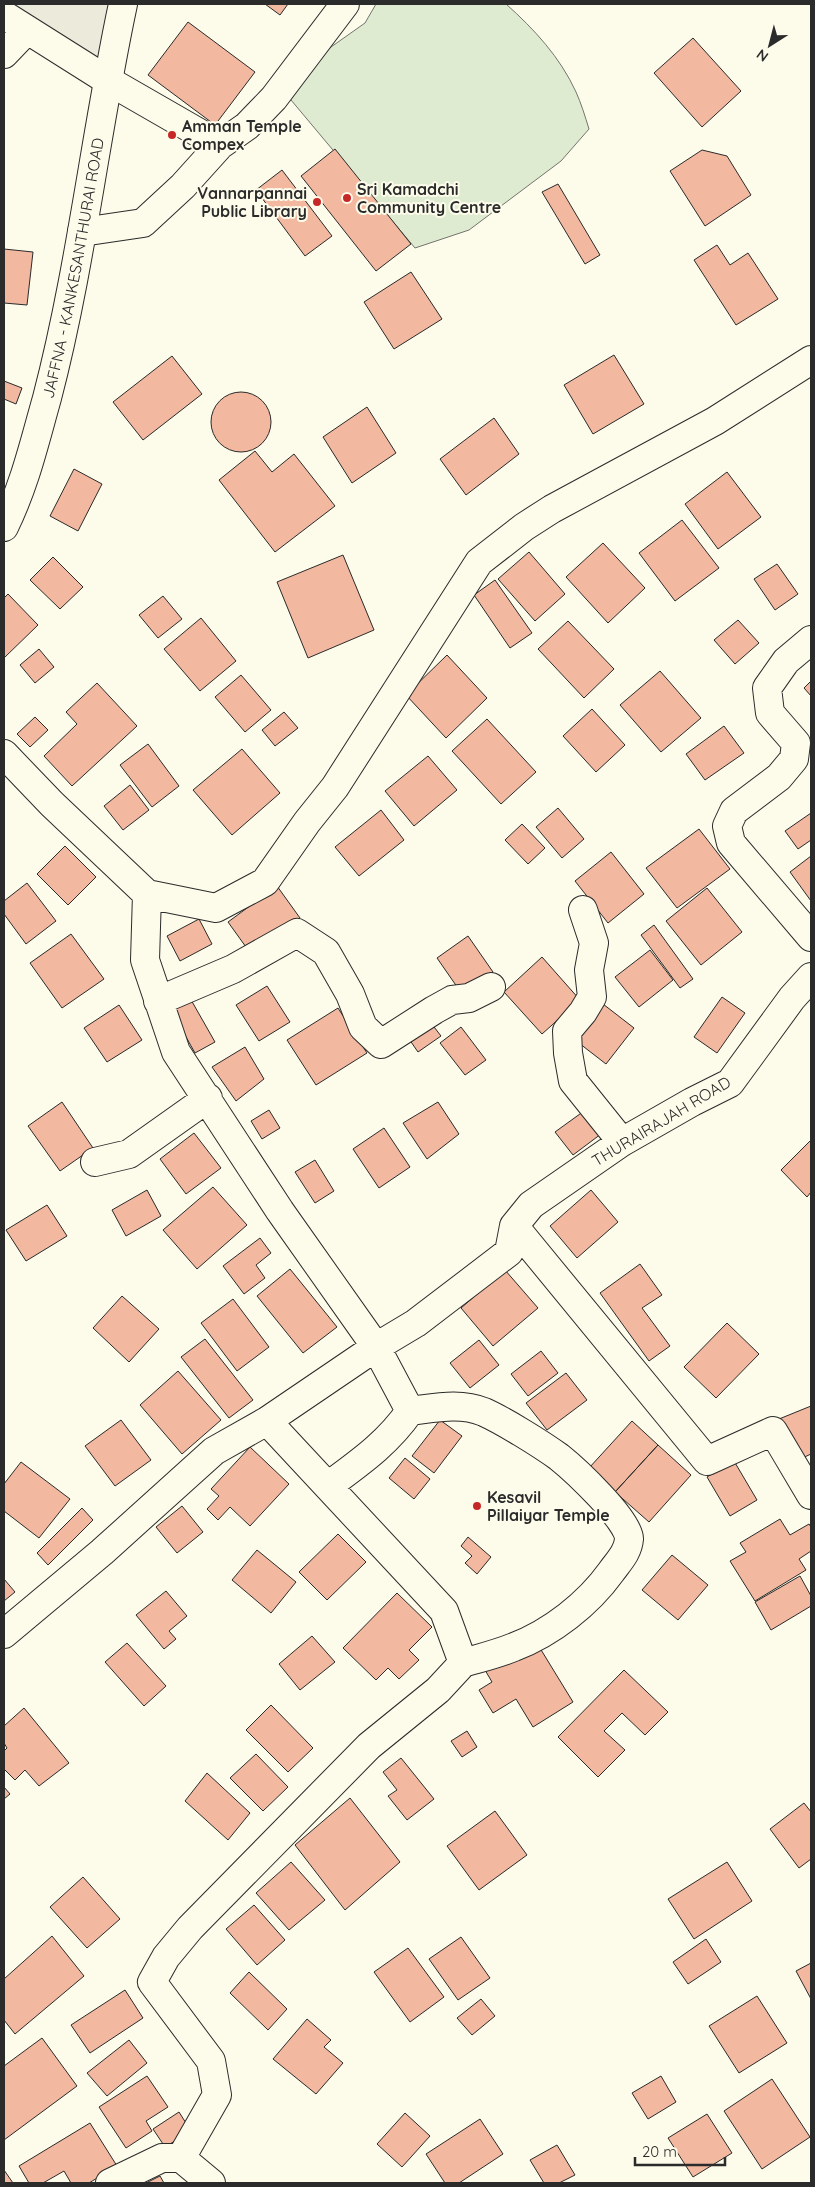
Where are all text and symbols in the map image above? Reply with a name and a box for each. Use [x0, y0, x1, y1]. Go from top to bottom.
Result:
north arrow [745, 20, 795, 70]
text: N [753, 45, 772, 66]
place label: Amman Temple Compex [182, 116, 302, 154]
marker: Amman Temple Compex [166, 129, 178, 141]
street label: JAFFNA - KANKESANTHURAI ROAD [37, 136, 108, 400]
place label: Sri Kamadchi Community Centre [357, 179, 501, 217]
place label: Vannarpannai Public Library [197, 183, 307, 221]
marker: Sri Kamadchi Community Centre [341, 192, 353, 204]
marker: Vannarpannai Public Library [311, 196, 323, 208]
street label: THURAIRAJAH ROAD [588, 1072, 734, 1170]
place label: Kesavil Pillaiyar Temple [487, 1487, 610, 1525]
marker: Kesavil Pillaiyar Temple [471, 1500, 483, 1512]
scale bar [635, 2134, 725, 2166]
text: 20 m [642, 2142, 677, 2161]

